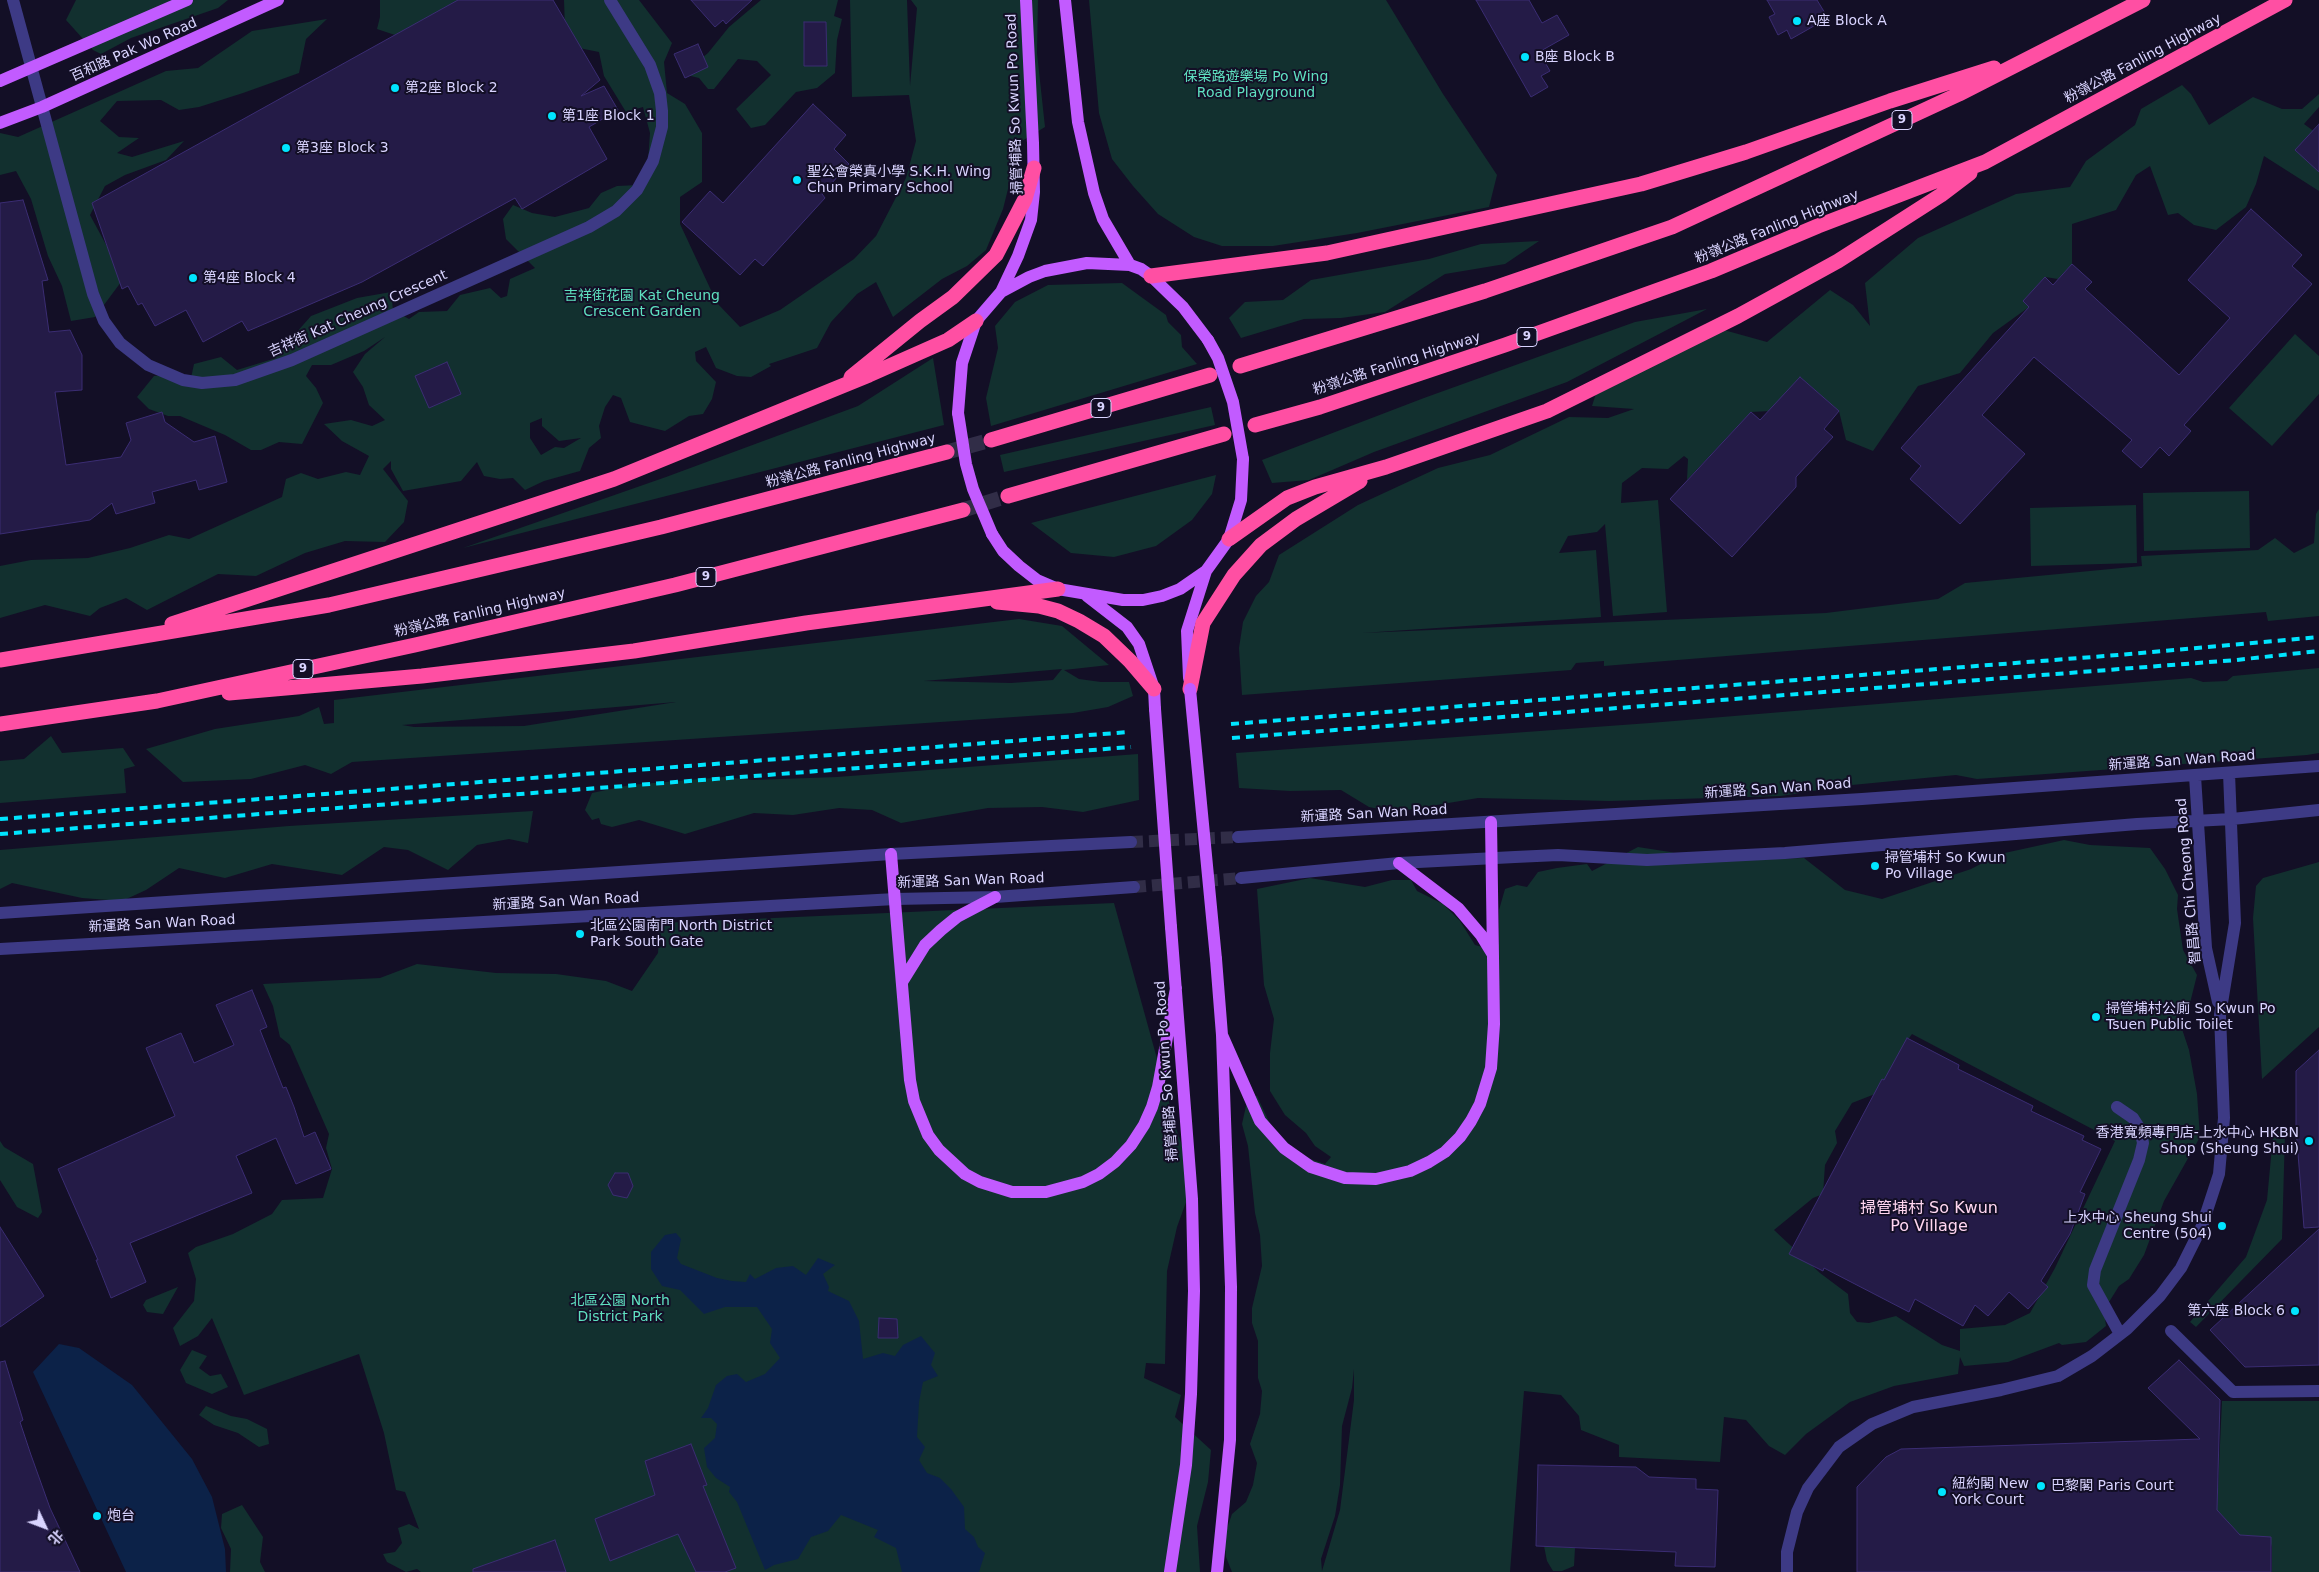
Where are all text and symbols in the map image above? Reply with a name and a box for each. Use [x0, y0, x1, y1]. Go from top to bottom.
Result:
street label: 粉嶺公路 Fanling Highway [2062, 10, 2224, 108]
street label: 掃管埔路 So Kwun Po Road [1003, 13, 1027, 195]
place label: A座 Block A [1807, 13, 1887, 29]
street label: 百和路 Pak Wo Road [68, 15, 200, 85]
marker: A座 Block A [1791, 15, 1803, 27]
place label: B座 Block B [1535, 49, 1615, 65]
marker: B座 Block B [1519, 51, 1531, 63]
park label: 保榮路遊樂場 Po Wing Road Playground [1184, 69, 1328, 102]
place label: 第2座 Block 2 [405, 80, 498, 96]
marker: 第2座 Block 2 [389, 82, 401, 94]
place label: 第1座 Block 1 [562, 108, 655, 124]
marker: 第1座 Block 1 [546, 110, 558, 122]
road number: 9 [1892, 110, 1912, 130]
place label: 第3座 Block 3 [296, 140, 389, 156]
marker: 第3座 Block 3 [280, 142, 292, 154]
place label: 聖公會榮真小學 S.K.H. Wing Chun Primary School [807, 164, 991, 196]
marker: 聖公會榮真小學 S.K.H. Wing Chun Primary School [791, 174, 803, 186]
street label: 粉嶺公路 Fanling Highway [1693, 186, 1861, 268]
street label: 吉祥街 Kat Cheung Crescent [266, 267, 450, 361]
place label: 第4座 Block 4 [203, 270, 296, 286]
marker: 第4座 Block 4 [187, 272, 199, 284]
park label: 吉祥街花園 Kat Cheung Crescent Garden [564, 288, 720, 321]
road number: 9 [1517, 328, 1537, 347]
street label: 粉嶺公路 Fanling Highway [1311, 329, 1483, 399]
road number: 9 [1091, 398, 1111, 418]
street label: 粉嶺公路 Fanling Highway [764, 430, 938, 492]
road number: 9 [696, 568, 716, 586]
street label: 粉嶺公路 Fanling Highway [393, 585, 567, 641]
road number: 9 [293, 660, 313, 679]
street label: 新運路 San Wan Road [2108, 747, 2256, 775]
street label: 新運路 San Wan Road [1704, 775, 1852, 803]
street label: 智昌路 Chi Cheong Road [2173, 797, 2205, 965]
street label: 新運路 San Wan Road [1300, 802, 1448, 826]
place label: 掃管埔村 So Kwun Po Village [1885, 850, 2006, 882]
marker: 掃管埔村 So Kwun Po Village [1869, 860, 1881, 872]
street label: 新運路 San Wan Road [897, 870, 1045, 892]
street label: 新運路 San Wan Road [492, 890, 640, 914]
street label: 新運路 San Wan Road [88, 912, 236, 936]
place label: 北區公園南門 North District Park South Gate [590, 918, 772, 950]
marker: 北區公園南門 North District Park South Gate [574, 928, 586, 940]
street label: 掃管埔路 So Kwun Po Road [1152, 980, 1182, 1162]
place label: 掃管埔村公廁 So Kwun Po Tsuen Public Toilet [2106, 1001, 2276, 1034]
marker: 掃管埔村公廁 So Kwun Po Tsuen Public Toilet [2090, 1011, 2102, 1023]
place label: 香港寬頻專門店-上水中心 HKBN Shop (Sheung Shui) [2096, 1125, 2299, 1158]
marker: 香港寬頻專門店-上水中心 HKBN Shop (Sheung Shui) [2303, 1135, 2315, 1147]
district label: 掃管埔村 So Kwun Po Village [1860, 1199, 1998, 1237]
place label: 上水中心 Sheung Shui Centre (504) [2064, 1210, 2212, 1242]
marker: 上水中心 Sheung Shui Centre (504) [2216, 1220, 2228, 1232]
park label: 北區公園 North District Park [570, 1293, 670, 1325]
place label: 第六座 Block 6 [2187, 1303, 2285, 1319]
marker: 第六座 Block 6 [2289, 1305, 2301, 1317]
place label: 紐約閣 New York Court [1952, 1476, 2029, 1508]
place label: 巴黎閣 Paris Court [2051, 1478, 2174, 1494]
marker: 巴黎閣 Paris Court [2035, 1480, 2047, 1492]
marker: 紐約閣 New York Court [1936, 1486, 1948, 1498]
north arrow [20, 1502, 70, 1552]
place label: 炮台 [107, 1508, 135, 1524]
marker: 炮台 [91, 1510, 103, 1522]
text: 北 [45, 1527, 67, 1548]

